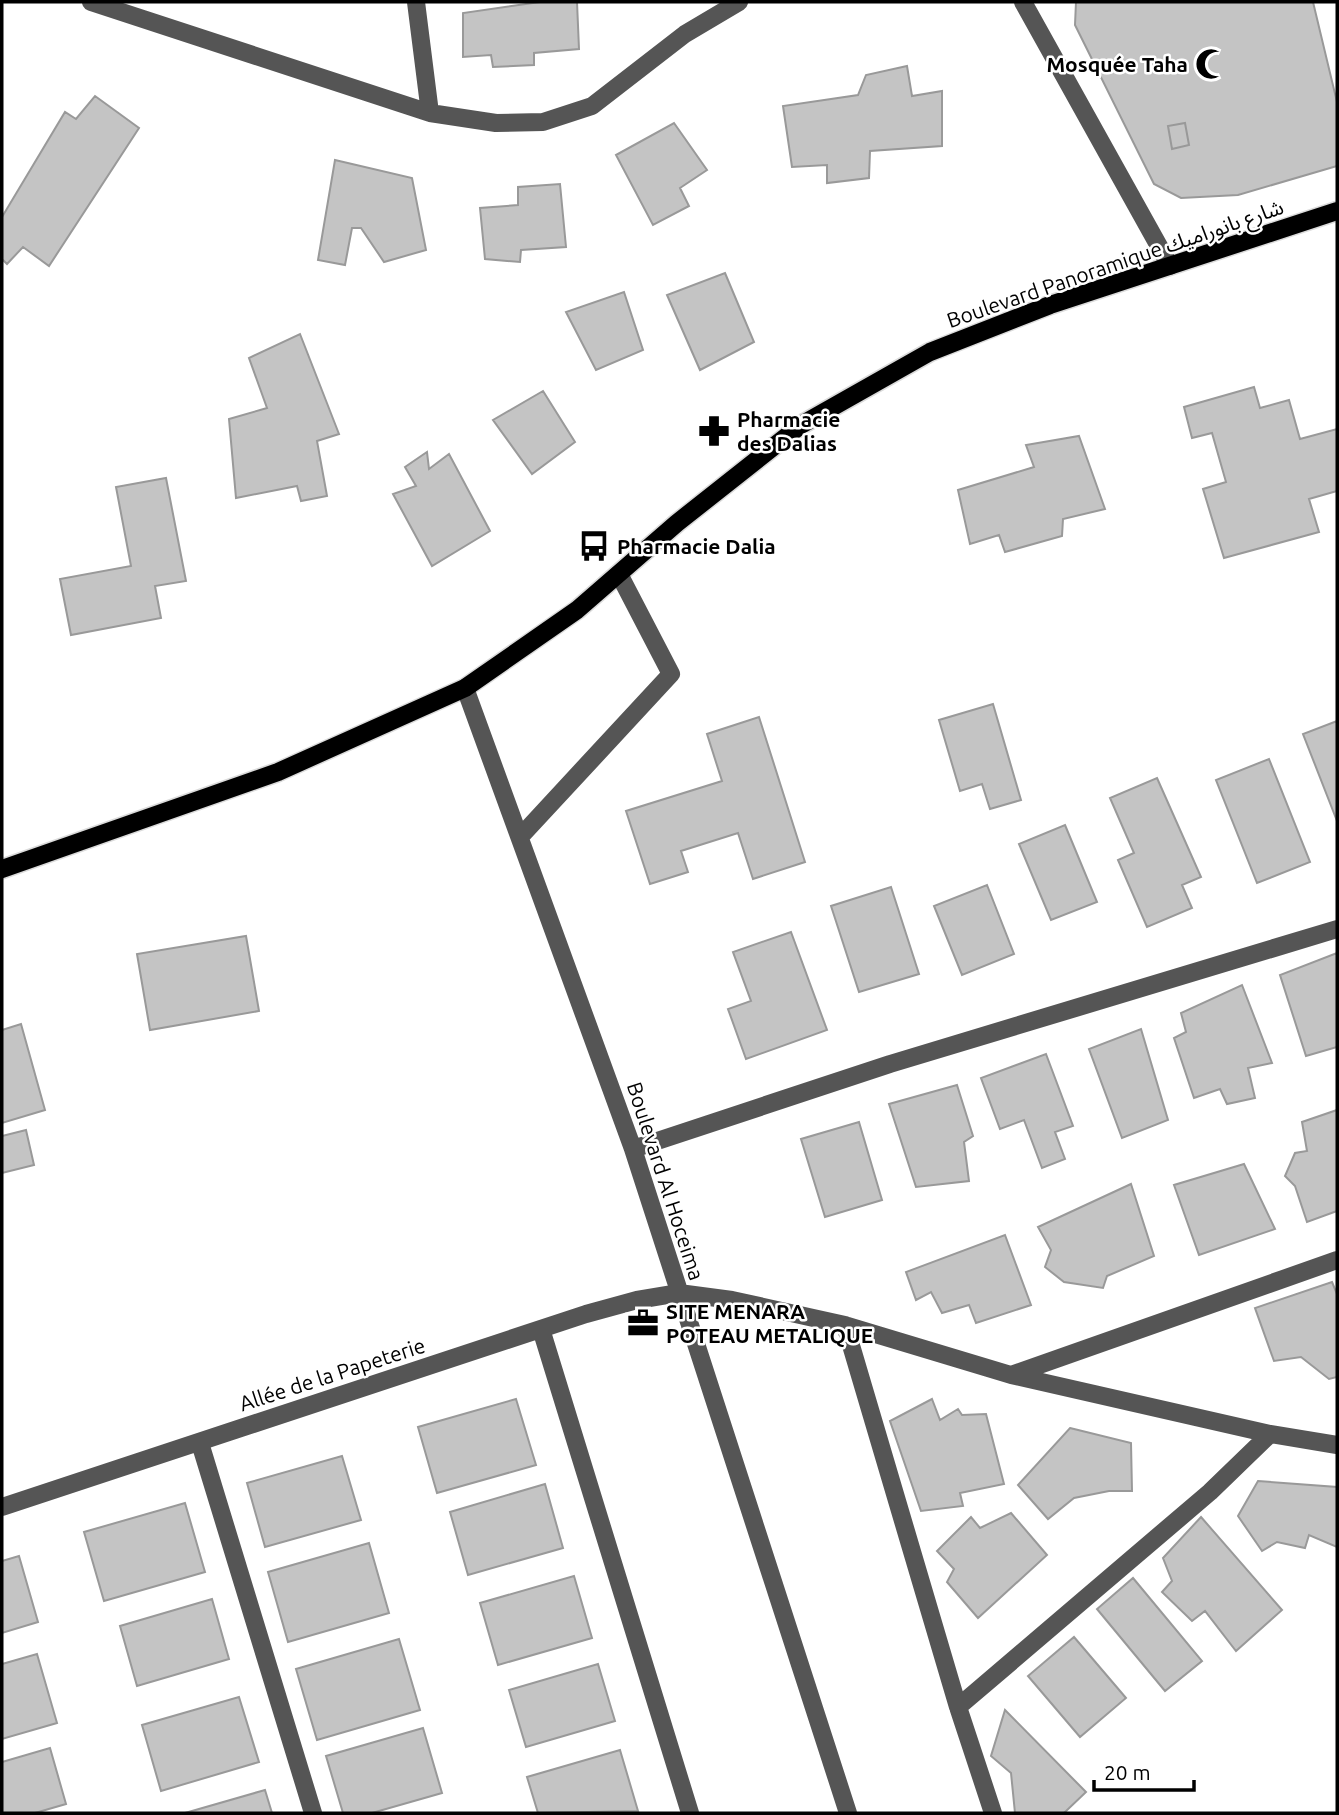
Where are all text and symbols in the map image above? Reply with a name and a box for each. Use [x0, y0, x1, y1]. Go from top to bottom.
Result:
mosque icon: Mosquée Taha [1194, 47, 1228, 81]
place label: Mosquée Taha [1046, 52, 1188, 76]
street label: Boulevard Panoramique شارع بانوراميك [944, 194, 1288, 336]
place label: Pharmacie des Dalias [737, 407, 840, 455]
pharmacy icon: Pharmacie des Dalias [697, 414, 731, 448]
bus stop icon: Pharmacie Dalia [577, 529, 611, 563]
place label: Pharmacie Dalia [617, 534, 776, 558]
street label: Boulevard Al Hoceima [623, 1079, 709, 1283]
place label: SITE MENARA POTEAU METALIQUE [666, 1299, 873, 1347]
office icon: SITE MENARA POTEAU METALIQUE [626, 1306, 660, 1340]
street label: Allée de la Papeterie [236, 1333, 428, 1415]
scale bar [1094, 1748, 1194, 1792]
text: 20 m [1104, 1760, 1151, 1784]

